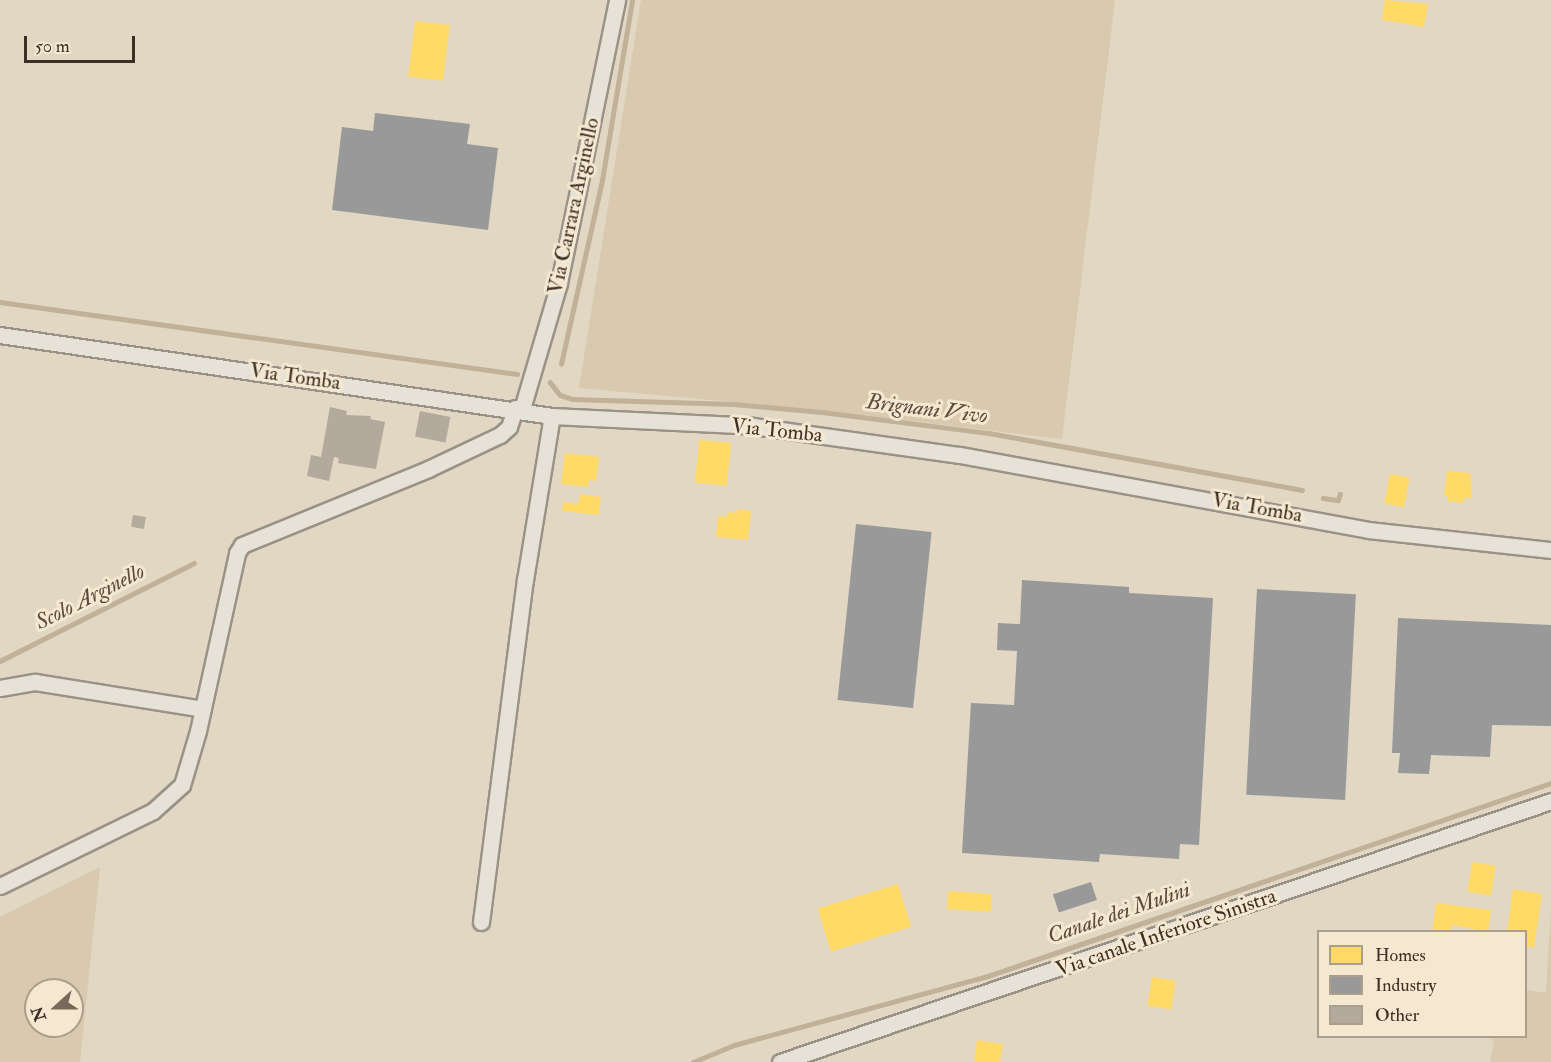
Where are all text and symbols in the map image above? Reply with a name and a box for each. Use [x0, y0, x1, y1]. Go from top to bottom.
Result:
scale bar [27, 24, 138, 62]
text: 50 m [35, 35, 70, 58]
street label: Via Carrara Arginello [543, 115, 605, 297]
street label: Via Tomba [248, 358, 342, 396]
water label: Brignani Vivo [865, 388, 989, 430]
street label: Via Tomba [730, 414, 824, 448]
street label: Via Tomba [1210, 488, 1304, 528]
water label: Scolo Arginello [31, 558, 149, 636]
water label: Canale dei Mulini [1044, 876, 1194, 950]
street label: Via canale Inferiore Sinistra [1052, 883, 1280, 983]
legend [1317, 930, 1527, 1038]
text: Homes [1375, 944, 1426, 967]
text: Industry [1375, 974, 1436, 997]
north arrow [24, 978, 84, 1038]
text: N [27, 1003, 51, 1024]
text: Other [1375, 1004, 1419, 1027]

